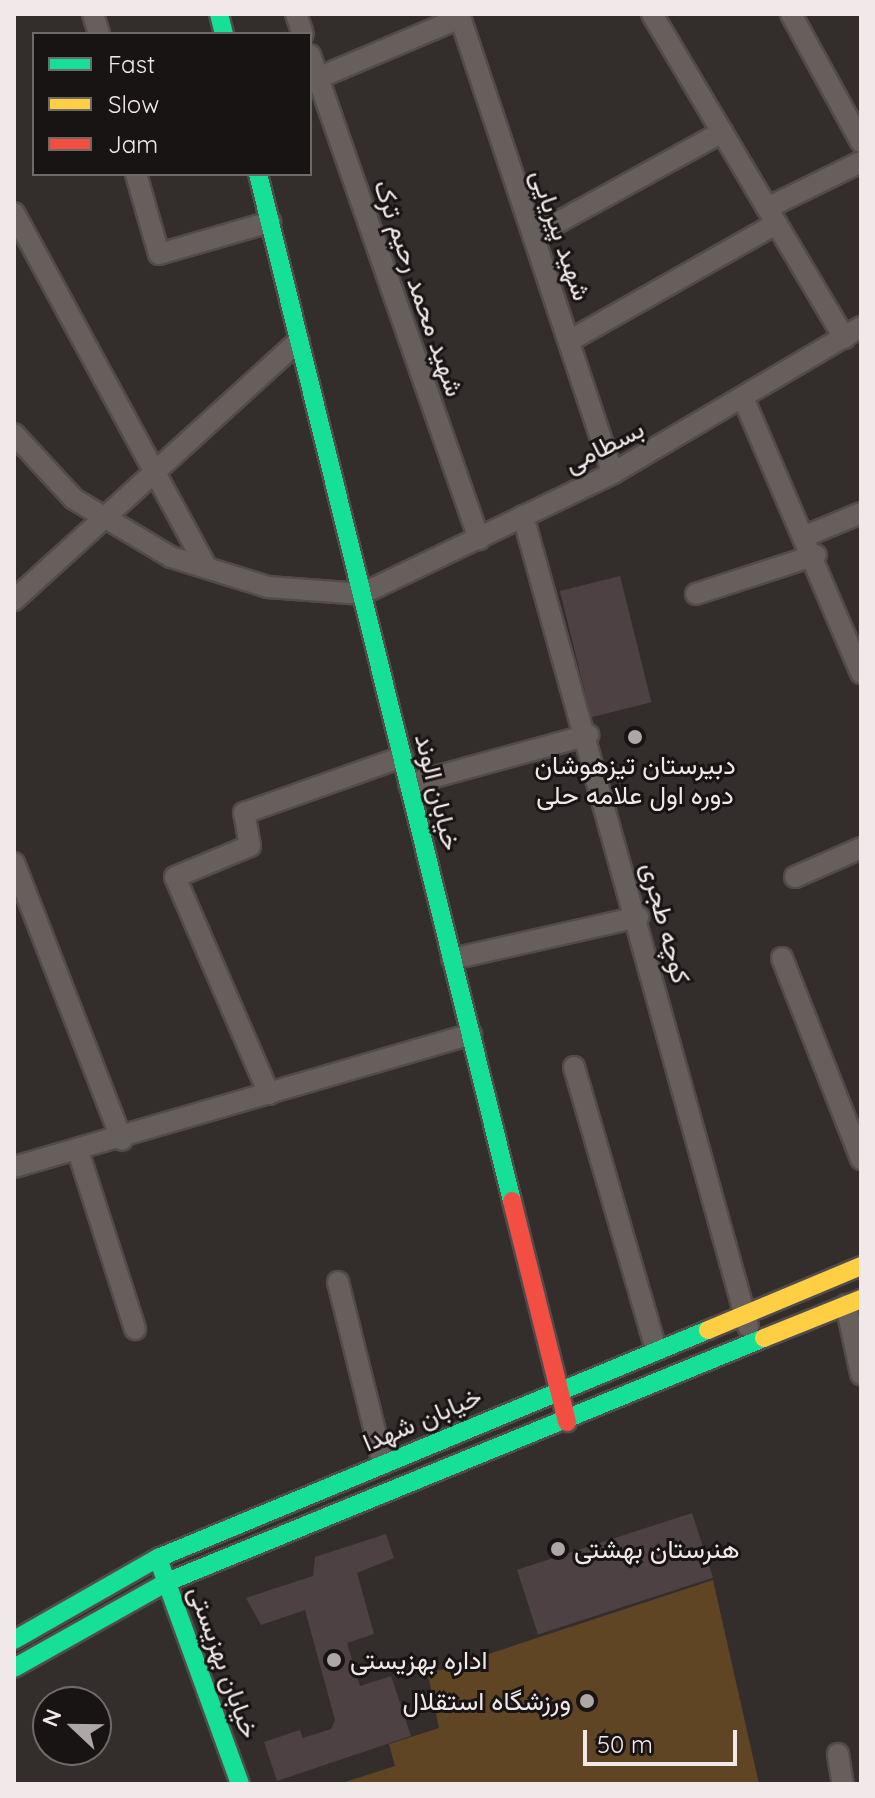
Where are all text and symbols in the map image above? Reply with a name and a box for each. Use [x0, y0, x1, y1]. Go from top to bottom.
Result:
legend [32, 32, 312, 176]
text: Fast [108, 49, 155, 79]
text: Slow [108, 89, 159, 119]
text: Jam [108, 129, 158, 159]
street label: شهید پیریایی [524, 165, 598, 305]
street label: شهید محمد رحیم ترک [367, 176, 471, 400]
street label: بسطامی [559, 413, 649, 479]
marker: دبیرستان تیزهوشان دوره اول علامه حلی [626, 728, 644, 746]
street label: خیابان الوند [408, 730, 468, 854]
place label: دبیرستان تیزهوشان دوره اول علامه حلی [534, 749, 736, 810]
street label: کوچه طجری [635, 859, 697, 987]
street label: خیابان شهدا [358, 1380, 486, 1458]
place label: هنرستان بهشتی [574, 1533, 740, 1565]
marker: هنرستان بهشتی [549, 1540, 567, 1558]
street label: خیابان بهزیستی [182, 1582, 266, 1742]
place label: اداره بهزیستی [350, 1644, 487, 1676]
marker: اداره بهزیستی [325, 1651, 343, 1669]
place label: ورزشگاه استقلال [403, 1685, 571, 1717]
north arrow [32, 1686, 112, 1766]
marker: ورزشگاه استقلال [578, 1692, 596, 1710]
text: N [36, 1705, 68, 1731]
scale bar [587, 1714, 741, 1764]
text: 50 m [597, 1729, 653, 1759]

